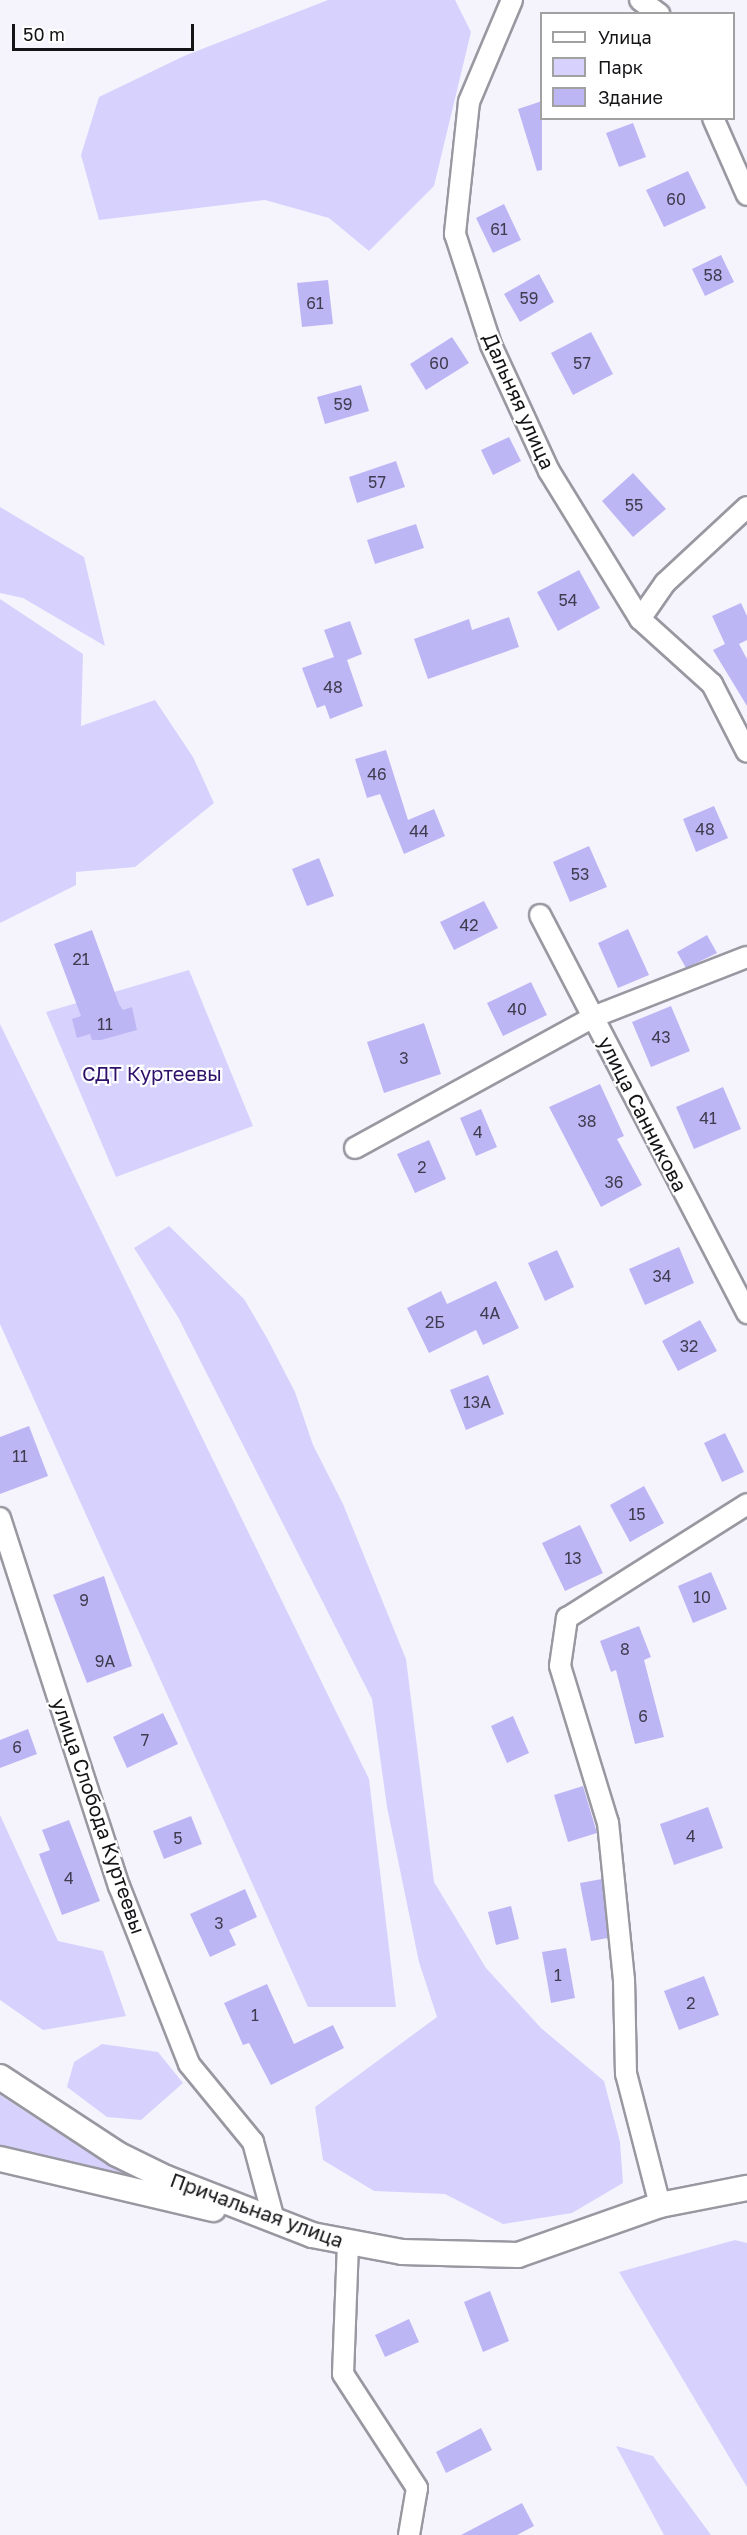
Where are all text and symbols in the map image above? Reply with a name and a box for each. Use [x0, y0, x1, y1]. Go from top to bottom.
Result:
scale bar [15, 12, 196, 50]
legend [540, 12, 735, 120]
text: 50 m [23, 23, 65, 45]
text: Улица [598, 26, 652, 48]
text: Парк [598, 56, 643, 78]
text: Здание [598, 86, 663, 108]
house number: 60 [666, 189, 686, 209]
house number: 61 [490, 219, 508, 239]
house number: 58 [703, 265, 723, 285]
house number: 59 [520, 288, 538, 308]
house number: 61 [306, 293, 324, 313]
street label: Дальняя улица [478, 329, 560, 473]
house number: 60 [429, 353, 449, 373]
house number: 57 [573, 353, 591, 373]
house number: 59 [334, 394, 352, 414]
house number: 57 [368, 472, 386, 492]
house number: 55 [625, 495, 643, 515]
house number: 54 [558, 590, 578, 610]
house number: 48 [323, 677, 343, 697]
house number: 46 [367, 764, 387, 784]
house number: 48 [695, 819, 715, 839]
house number: 44 [409, 821, 429, 841]
house number: 53 [571, 864, 589, 884]
house number: 42 [459, 915, 479, 935]
house number: 21 [72, 949, 90, 969]
house number: 40 [507, 999, 527, 1019]
house number: 11 [97, 1014, 113, 1034]
house number: 43 [651, 1027, 671, 1047]
street label: улица Санникова [594, 1032, 692, 1196]
house number: 3 [399, 1048, 409, 1068]
park label: СДТ Куртеевы [82, 1061, 222, 1085]
house number: 41 [699, 1108, 717, 1128]
house number: 38 [577, 1111, 597, 1131]
house number: 4 [473, 1122, 483, 1142]
house number: 2 [417, 1157, 427, 1177]
house number: 36 [604, 1172, 624, 1192]
house number: 34 [652, 1266, 672, 1286]
house number: 4А [480, 1303, 500, 1323]
house number: 2Б [425, 1312, 445, 1332]
house number: 32 [680, 1336, 698, 1356]
house number: 13А [463, 1392, 491, 1412]
house number: 11 [12, 1446, 28, 1466]
house number: 15 [628, 1504, 646, 1524]
house number: 13 [564, 1548, 582, 1568]
house number: 10 [693, 1587, 711, 1607]
house number: 9 [79, 1590, 89, 1610]
house number: 8 [620, 1639, 630, 1659]
house number: 9А [95, 1651, 115, 1671]
street label: улица Слобода Куртеевы [47, 1695, 151, 1937]
house number: 6 [638, 1706, 648, 1726]
house number: 7 [141, 1730, 149, 1750]
house number: 6 [12, 1737, 22, 1757]
house number: 4 [686, 1826, 696, 1846]
house number: 5 [173, 1828, 183, 1848]
house number: 4 [64, 1868, 74, 1888]
house number: 3 [214, 1913, 224, 1933]
house number: 1 [554, 1965, 562, 1985]
house number: 2 [686, 1993, 696, 2013]
house number: 1 [251, 2005, 259, 2025]
street label: Причальная улица [167, 2167, 347, 2253]

